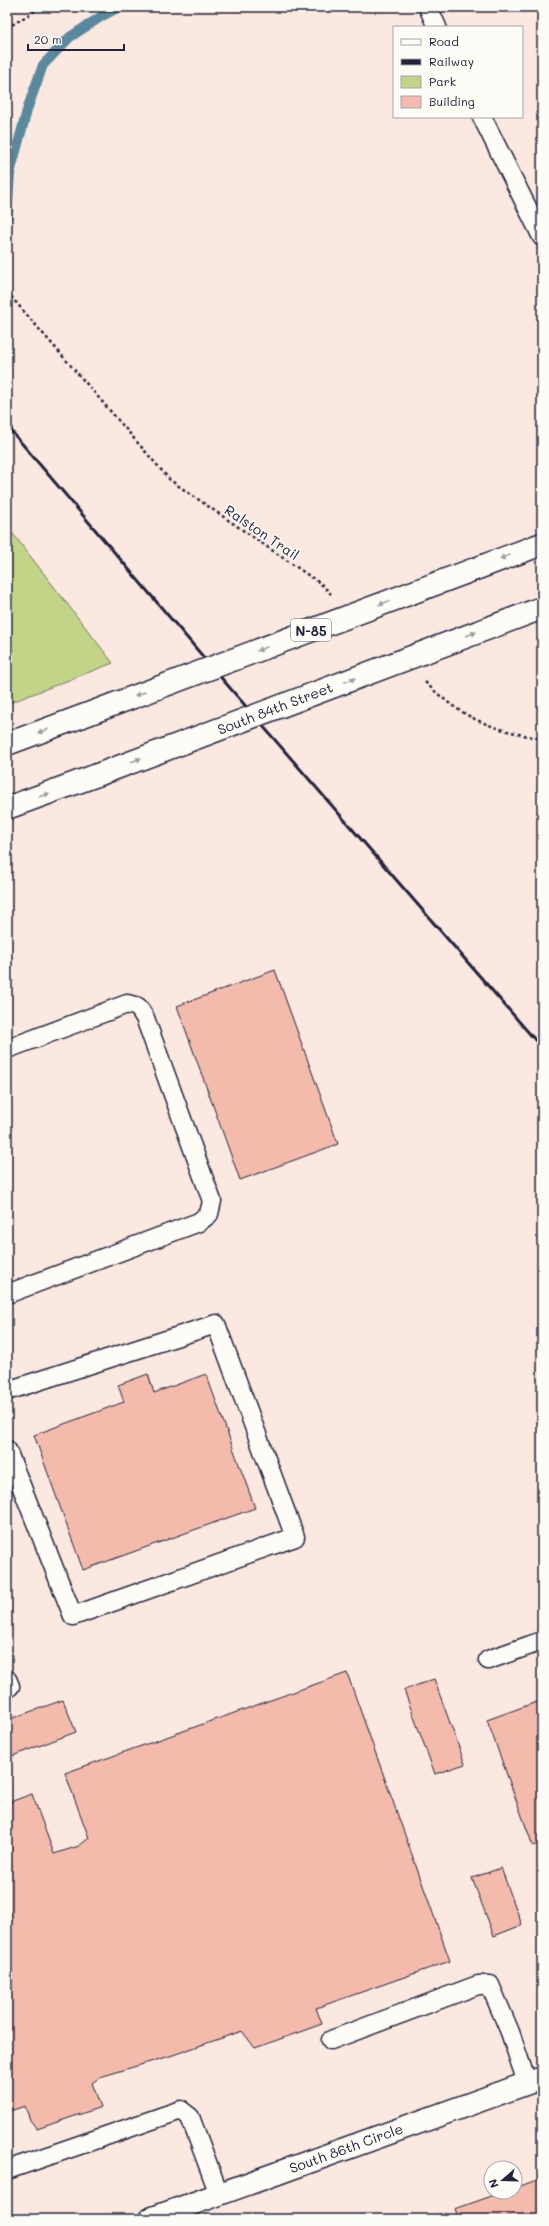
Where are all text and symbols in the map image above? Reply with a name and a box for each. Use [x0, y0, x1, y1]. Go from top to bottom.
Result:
scale bar [28, 26, 124, 52]
legend [393, 26, 523, 118]
text: 20 m [34, 31, 62, 47]
text: Road [429, 33, 459, 49]
text: Railway [429, 53, 474, 69]
text: Park [429, 73, 456, 89]
text: Building [429, 93, 475, 109]
street label: Ralston Trail [221, 500, 303, 564]
one-way arrow [499, 555, 511, 561]
one-way arrow [377, 600, 389, 606]
road number: N-85 [291, 619, 331, 641]
one-way arrow [466, 631, 478, 637]
one-way arrow [256, 646, 268, 652]
street label: South 84th Street [215, 677, 335, 739]
one-way arrow [344, 677, 356, 683]
one-way arrow [134, 692, 146, 698]
one-way arrow [37, 728, 49, 734]
one-way arrow [131, 757, 143, 763]
one-way arrow [38, 791, 50, 797]
street label: South 86th Circle [287, 2119, 405, 2177]
north arrow [483, 2160, 523, 2200]
text: N [485, 2177, 502, 2190]

